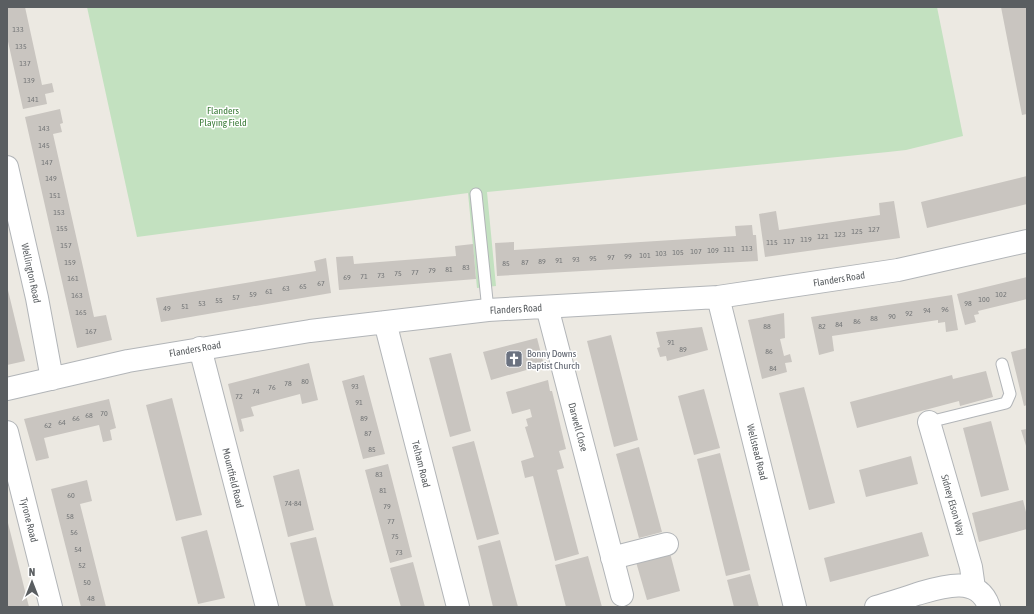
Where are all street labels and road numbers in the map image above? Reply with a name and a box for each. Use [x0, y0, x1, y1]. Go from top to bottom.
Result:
street label: Wellington Road [19, 242, 43, 304]
street label: Flanders Road [812, 269, 866, 289]
street label: Flanders Road [490, 302, 543, 316]
street label: Flanders Road [168, 339, 222, 359]
street label: Darwell Close [566, 401, 590, 453]
street label: Wellstead Road [745, 423, 769, 481]
street label: Telham Road [410, 439, 432, 489]
street label: Mountfield Road [220, 447, 246, 509]
street label: Sidney Elson Way [939, 473, 967, 537]
street label: Tyrone Road [18, 497, 40, 544]

